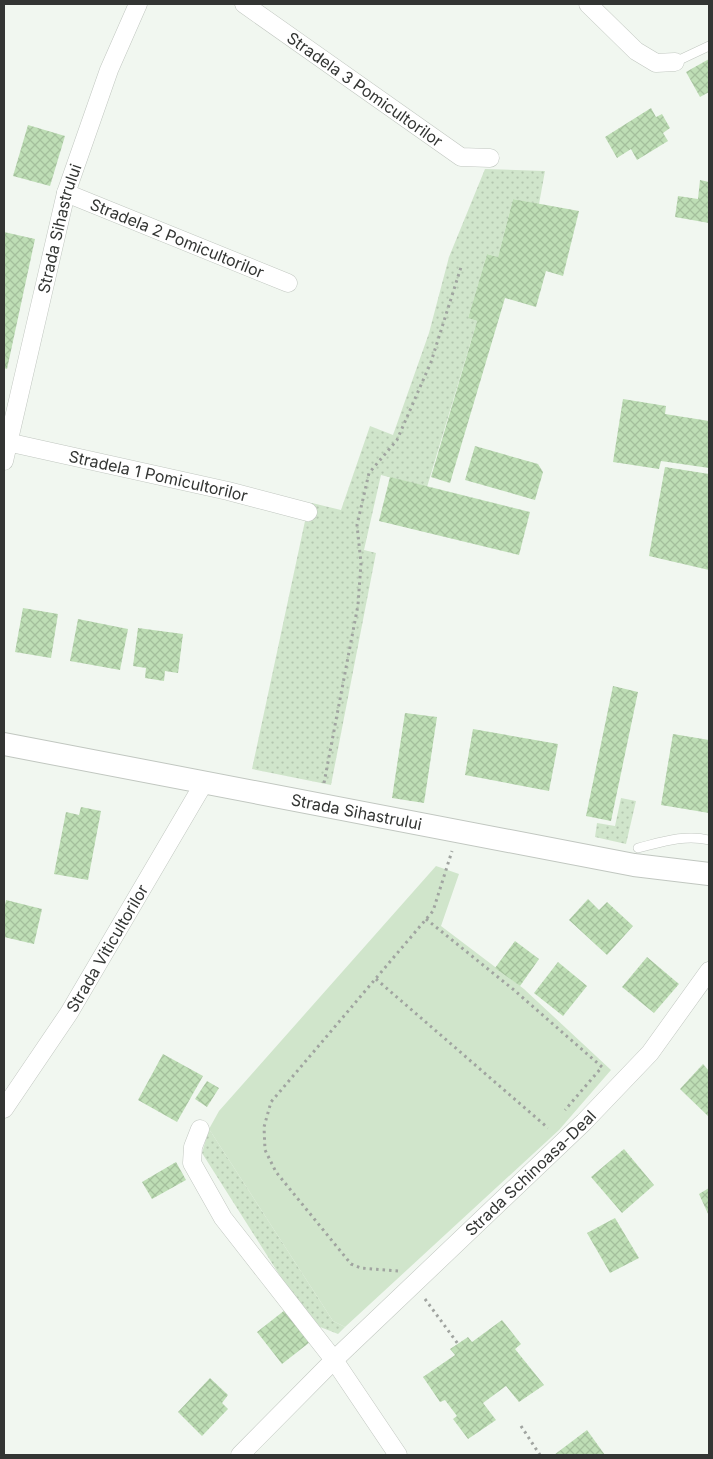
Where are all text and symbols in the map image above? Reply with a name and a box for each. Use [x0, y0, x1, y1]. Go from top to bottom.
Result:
street label: Stradela 3 Pomicultorilor [283, 28, 447, 151]
street label: Strada Sihastrului [33, 161, 85, 295]
street label: Stradela 2 Pomicultorilor [87, 194, 267, 282]
street label: Stradela 1 Pomicultorilor [67, 446, 250, 506]
street label: Strada Sihastrului [289, 789, 424, 834]
street label: Strada Viticultorilor [62, 881, 152, 1016]
street label: Strada Schinoasa-Deal [461, 1106, 600, 1240]

